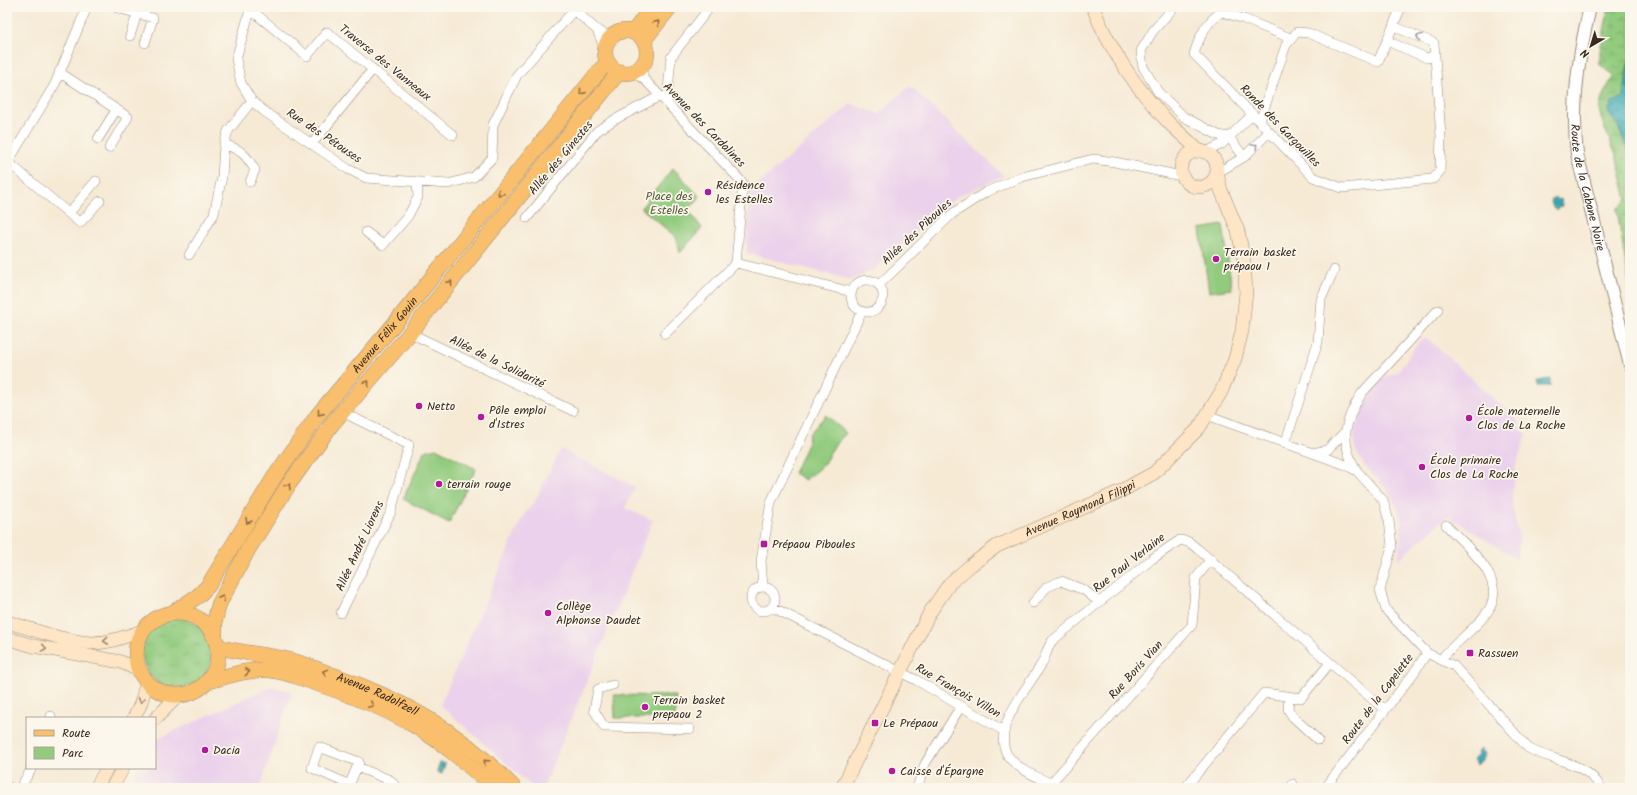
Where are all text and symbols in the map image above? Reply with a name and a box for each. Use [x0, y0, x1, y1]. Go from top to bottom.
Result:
street label: Traverse des Vanneaux [335, 20, 436, 107]
one-way arrow [652, 21, 659, 28]
north arrow [1571, 26, 1611, 66]
one-way arrow [1415, 33, 1422, 41]
text: N [1577, 44, 1594, 62]
street label: Avenue des Cardalines [658, 78, 750, 172]
street label: Ronde des Gargouilles [1235, 80, 1325, 172]
one-way arrow [580, 88, 587, 95]
street label: Rue des Pétouses [282, 104, 366, 168]
street label: Allée des Ginestes [524, 117, 598, 199]
street label: Route de la Cabane Noire [1565, 124, 1611, 254]
one-way arrow [1250, 143, 1258, 151]
place label: Résidence les Estelles [716, 176, 773, 209]
park label: Place des Estelles [645, 187, 693, 220]
marker: Résidence les Estelles [703, 187, 713, 197]
one-way arrow [498, 189, 505, 196]
street label: Allée des Piboules [878, 194, 956, 270]
place label: Terrain basket prépaou 1 [1223, 243, 1297, 276]
marker: Terrain basket prépaou 1 [1211, 254, 1221, 264]
one-way arrow [446, 281, 453, 288]
street label: Avenue Félix Gouin [347, 292, 423, 378]
street label: Allée de la Solidarité [446, 331, 549, 394]
one-way arrow [362, 380, 370, 388]
place label: Netto [427, 397, 455, 416]
marker: Netto [414, 401, 424, 411]
place label: Pôle emploi d'Istres [489, 401, 547, 434]
place label: École maternelle Clos de La Roche [1477, 402, 1566, 435]
one-way arrow [318, 408, 325, 415]
marker: Pôle emploi d'Istres [476, 412, 486, 422]
marker: École maternelle Clos de La Roche [1464, 413, 1474, 423]
place label: École primaire Clos de La Roche [1430, 451, 1519, 484]
marker: École primaire Clos de La Roche [1417, 462, 1427, 472]
place label: terrain rouge [447, 475, 512, 494]
street label: Avenue Raymond Filippi [1022, 475, 1140, 542]
marker: terrain rouge [434, 479, 444, 489]
one-way arrow [283, 483, 291, 490]
street label: Allée André Liorens [331, 498, 389, 594]
one-way arrow [246, 517, 253, 524]
street label: Rue Paul Verlaine [1089, 528, 1170, 597]
place label: Prépaou Piboules [772, 535, 855, 554]
marker: Prépaou Piboules [759, 539, 769, 549]
one-way arrow [217, 595, 225, 602]
place label: Collège Alphonse Daudet [556, 597, 641, 630]
marker: Collège Alphonse Daudet [543, 608, 553, 618]
one-way arrow [103, 636, 109, 645]
street label: Rue Boris Vian [1104, 636, 1168, 704]
one-way arrow [41, 643, 48, 652]
place label: Rassuen [1478, 644, 1518, 663]
marker: Rassuen [1465, 648, 1475, 658]
street label: Route de la Capelette [1337, 649, 1419, 748]
street label: Rue François Villon [912, 659, 1004, 723]
one-way arrow [244, 668, 250, 677]
one-way arrow [321, 668, 328, 677]
street label: Avenue Radolfzell [334, 668, 422, 721]
place label: Terrain basket prepaou 2 [652, 691, 726, 724]
one-way arrow [138, 697, 146, 703]
one-way arrow [367, 700, 374, 708]
marker: Terrain basket prepaou 2 [640, 702, 650, 712]
place label: Le Prépaou [883, 714, 938, 733]
legend [26, 717, 156, 769]
marker: Le Prépaou [870, 718, 880, 728]
text: Route [62, 724, 91, 743]
place label: Dacia [213, 741, 241, 760]
text: Parc [62, 744, 83, 763]
marker: Dacia [200, 745, 210, 755]
one-way arrow [483, 759, 490, 766]
place label: Caisse d'Épargne [900, 762, 984, 781]
marker: Caisse d'Épargne [887, 766, 897, 776]

